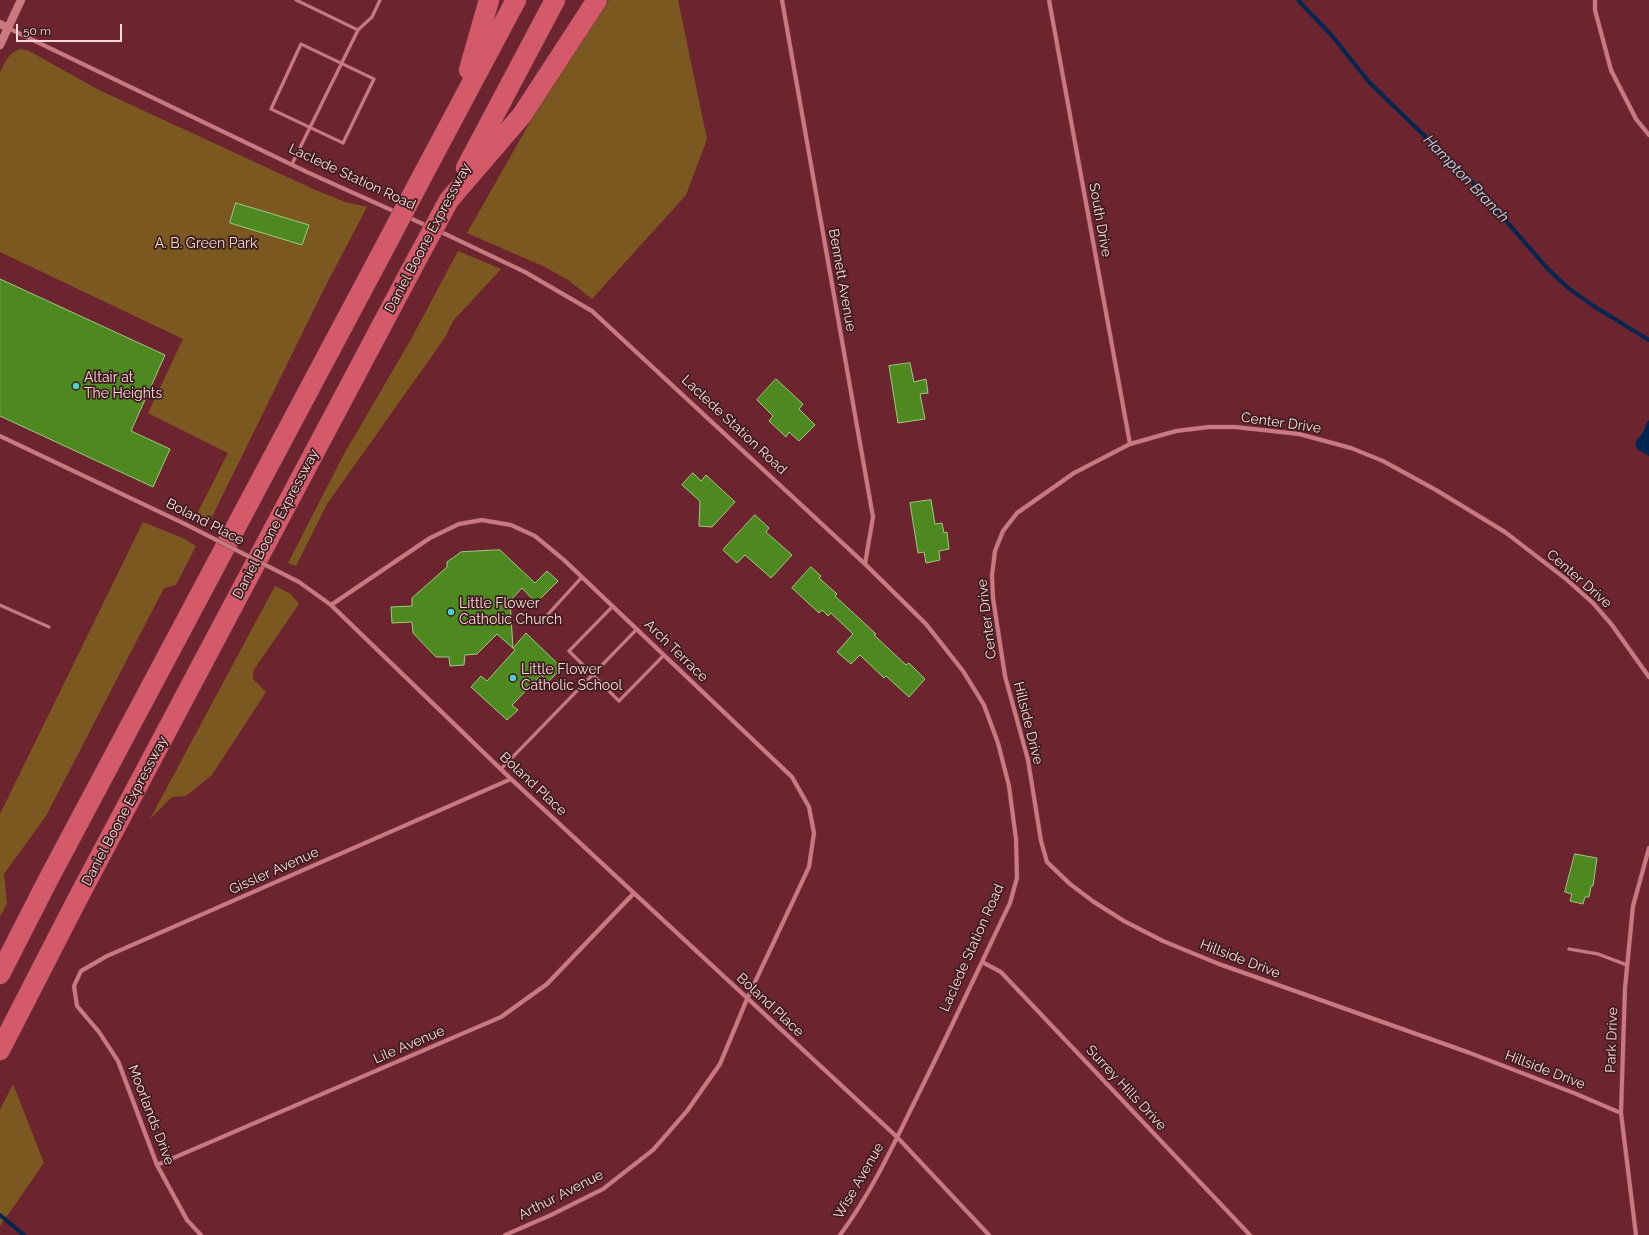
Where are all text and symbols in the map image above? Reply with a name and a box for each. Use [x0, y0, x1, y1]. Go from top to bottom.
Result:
scale bar [18, 16, 124, 42]
text: 50 m [23, 24, 51, 38]
water label: Hampton Branch [1420, 131, 1512, 227]
street label: Laclede Station Road [286, 140, 418, 214]
street label: Daniel Boone Expressway [381, 160, 475, 316]
street label: South Drive [1085, 182, 1115, 258]
street label: Bennett Avenue [825, 227, 859, 333]
park label: A. B. Green Park [155, 236, 257, 252]
place label: Altair at The Heights [84, 370, 162, 402]
street label: Laclede Station Road [678, 372, 790, 478]
marker: Altair at The Heights [71, 381, 81, 391]
street label: Center Drive [1240, 409, 1322, 437]
street label: Daniel Boone Expressway [229, 446, 323, 602]
street label: Boland Place [163, 495, 247, 549]
street label: Center Drive [1543, 546, 1615, 612]
street label: Center Drive [974, 578, 1000, 660]
place label: Little Flower Catholic Church [459, 596, 562, 628]
marker: Little Flower Catholic Church [446, 607, 456, 617]
street label: Arch Terrace [641, 616, 711, 686]
place label: Little Flower Catholic School [521, 662, 622, 694]
marker: Little Flower Catholic School [508, 673, 518, 683]
street label: Hillside Drive [1010, 680, 1046, 766]
street label: Daniel Boone Expressway [78, 733, 172, 889]
street label: Boland Place [496, 749, 570, 819]
street label: Gissler Avenue [227, 844, 321, 898]
street label: Laclede Station Road [936, 882, 1008, 1014]
street label: Hillside Drive [1197, 936, 1283, 982]
street label: Boland Place [733, 970, 807, 1040]
street label: Park Drive [1602, 1007, 1622, 1073]
street label: Lile Avenue [371, 1022, 447, 1068]
street label: Surrey Hills Drive [1082, 1042, 1170, 1134]
street label: Hillside Drive [1502, 1047, 1588, 1093]
street label: Moorlands Drive [124, 1063, 178, 1167]
street label: Wise Avenue [830, 1140, 888, 1222]
street label: Arthur Avenue [516, 1166, 606, 1224]

